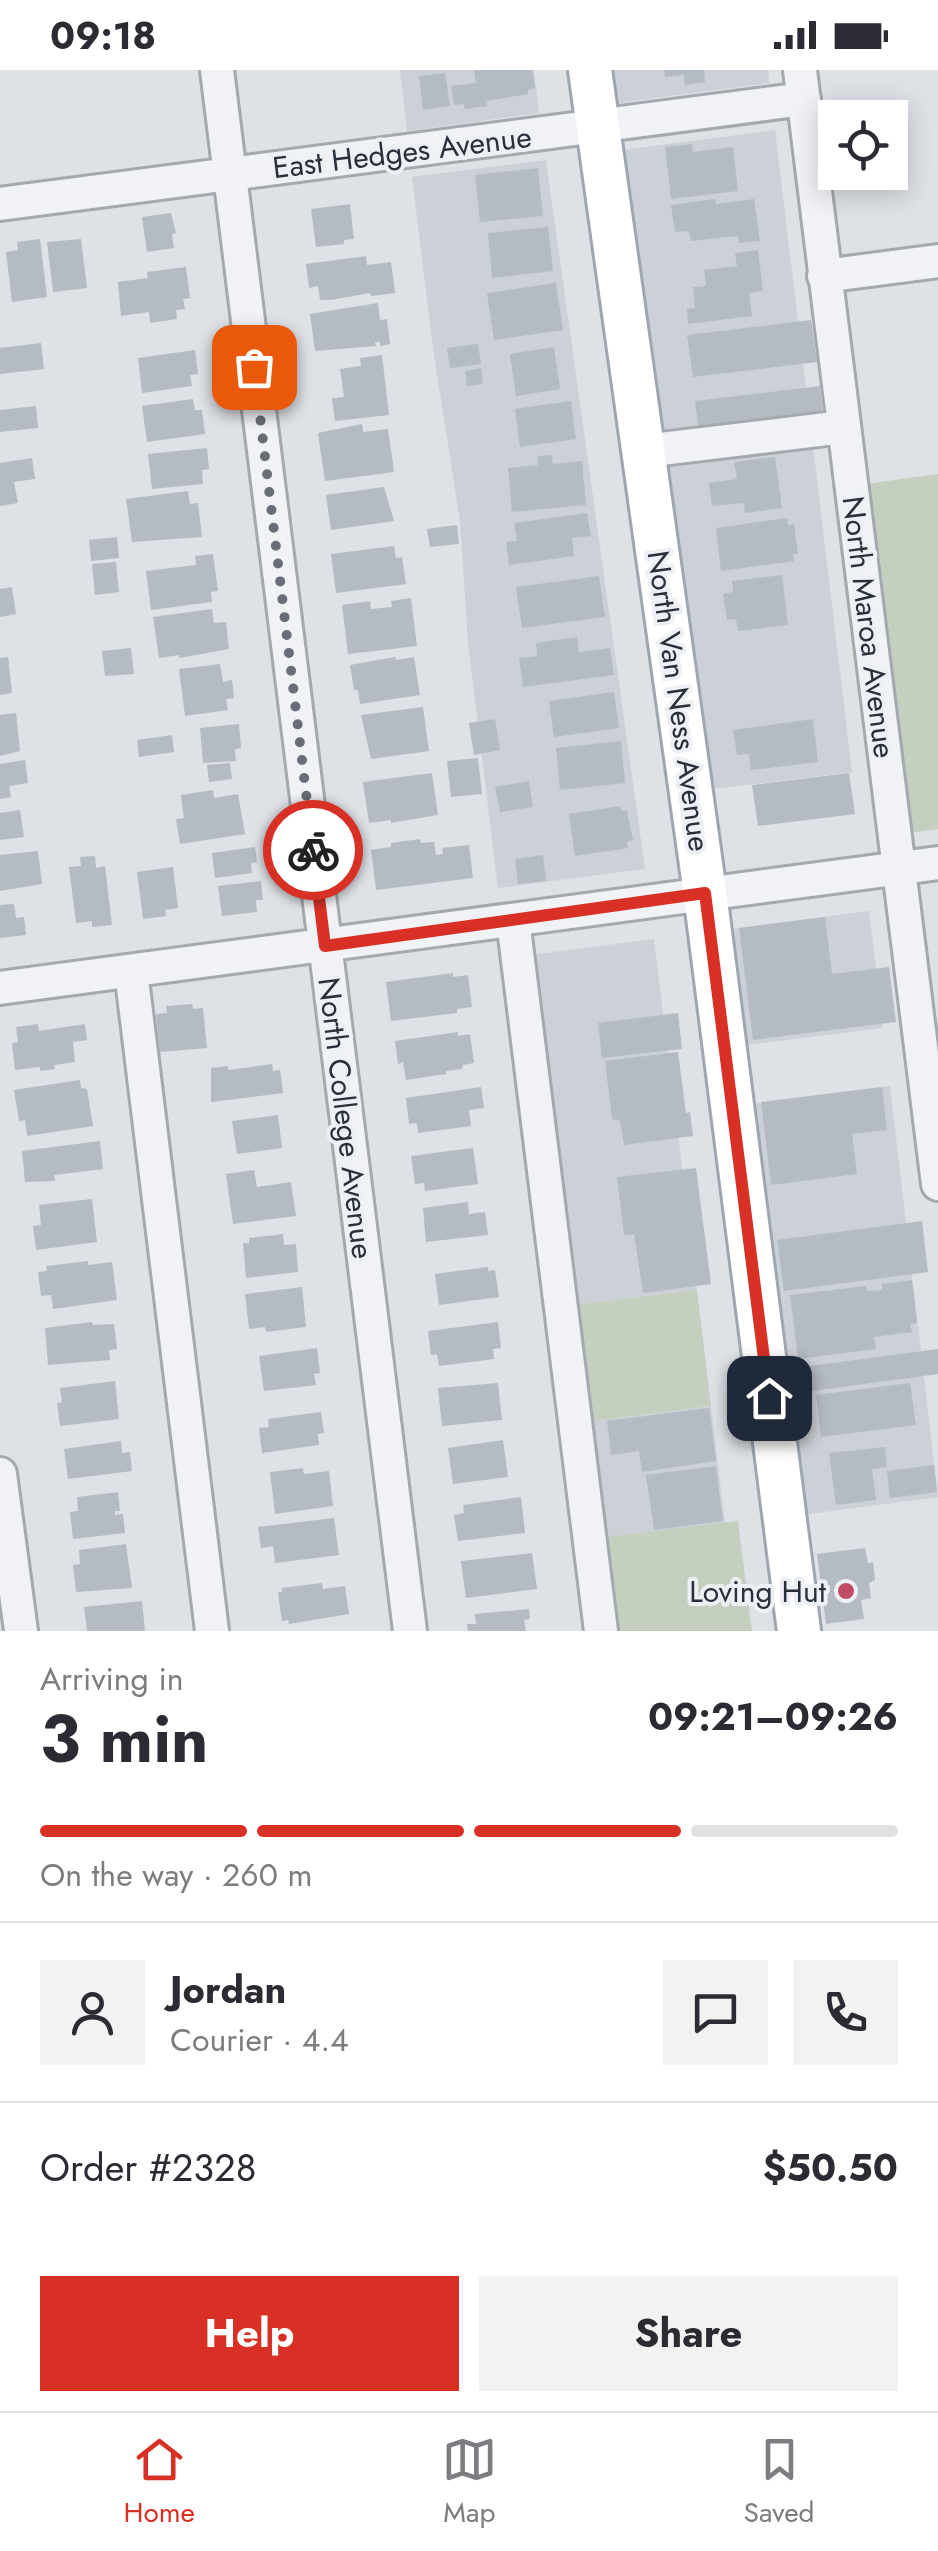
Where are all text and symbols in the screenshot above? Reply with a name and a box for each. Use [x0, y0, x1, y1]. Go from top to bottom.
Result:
text: 09:18 [50, 8, 156, 63]
map controls [818, 100, 908, 190]
button: locate [818, 100, 908, 190]
street label: East Hedges Avenue [270, 115, 534, 189]
pin [212, 325, 297, 410]
icon: bag [227, 340, 282, 395]
street label: North Maroa Avenue [832, 494, 906, 760]
street label: North Van Ness Avenue [637, 548, 721, 854]
courier [263, 800, 363, 900]
icon: bike [286, 823, 341, 878]
street label: North College Avenue [307, 975, 385, 1261]
pin [727, 1356, 812, 1441]
icon: home [742, 1371, 797, 1426]
place label: Loving Hut [689, 1570, 827, 1613]
marker: Loving Hut [835, 1580, 857, 1602]
text: Arriving in [40, 1656, 184, 1702]
text: 09:21–09:26 [648, 1689, 898, 1744]
text: 3 min [40, 1692, 208, 1786]
text: On the way · 260 m [40, 1852, 313, 1898]
button: person [40, 1960, 145, 2065]
button: chat [663, 1960, 768, 2065]
button: phone [793, 1960, 898, 2065]
text: Jordan [170, 1962, 286, 2017]
text: Courier · 4.4 [170, 2017, 349, 2063]
text: Order #2328 [40, 2140, 256, 2195]
text: $50.50 [763, 2140, 898, 2195]
button: Help [40, 2276, 459, 2391]
button: Share [479, 2276, 898, 2391]
tab: Home [123, 2432, 195, 2533]
tab: Map [442, 2432, 497, 2533]
tab: Saved [744, 2432, 815, 2533]

